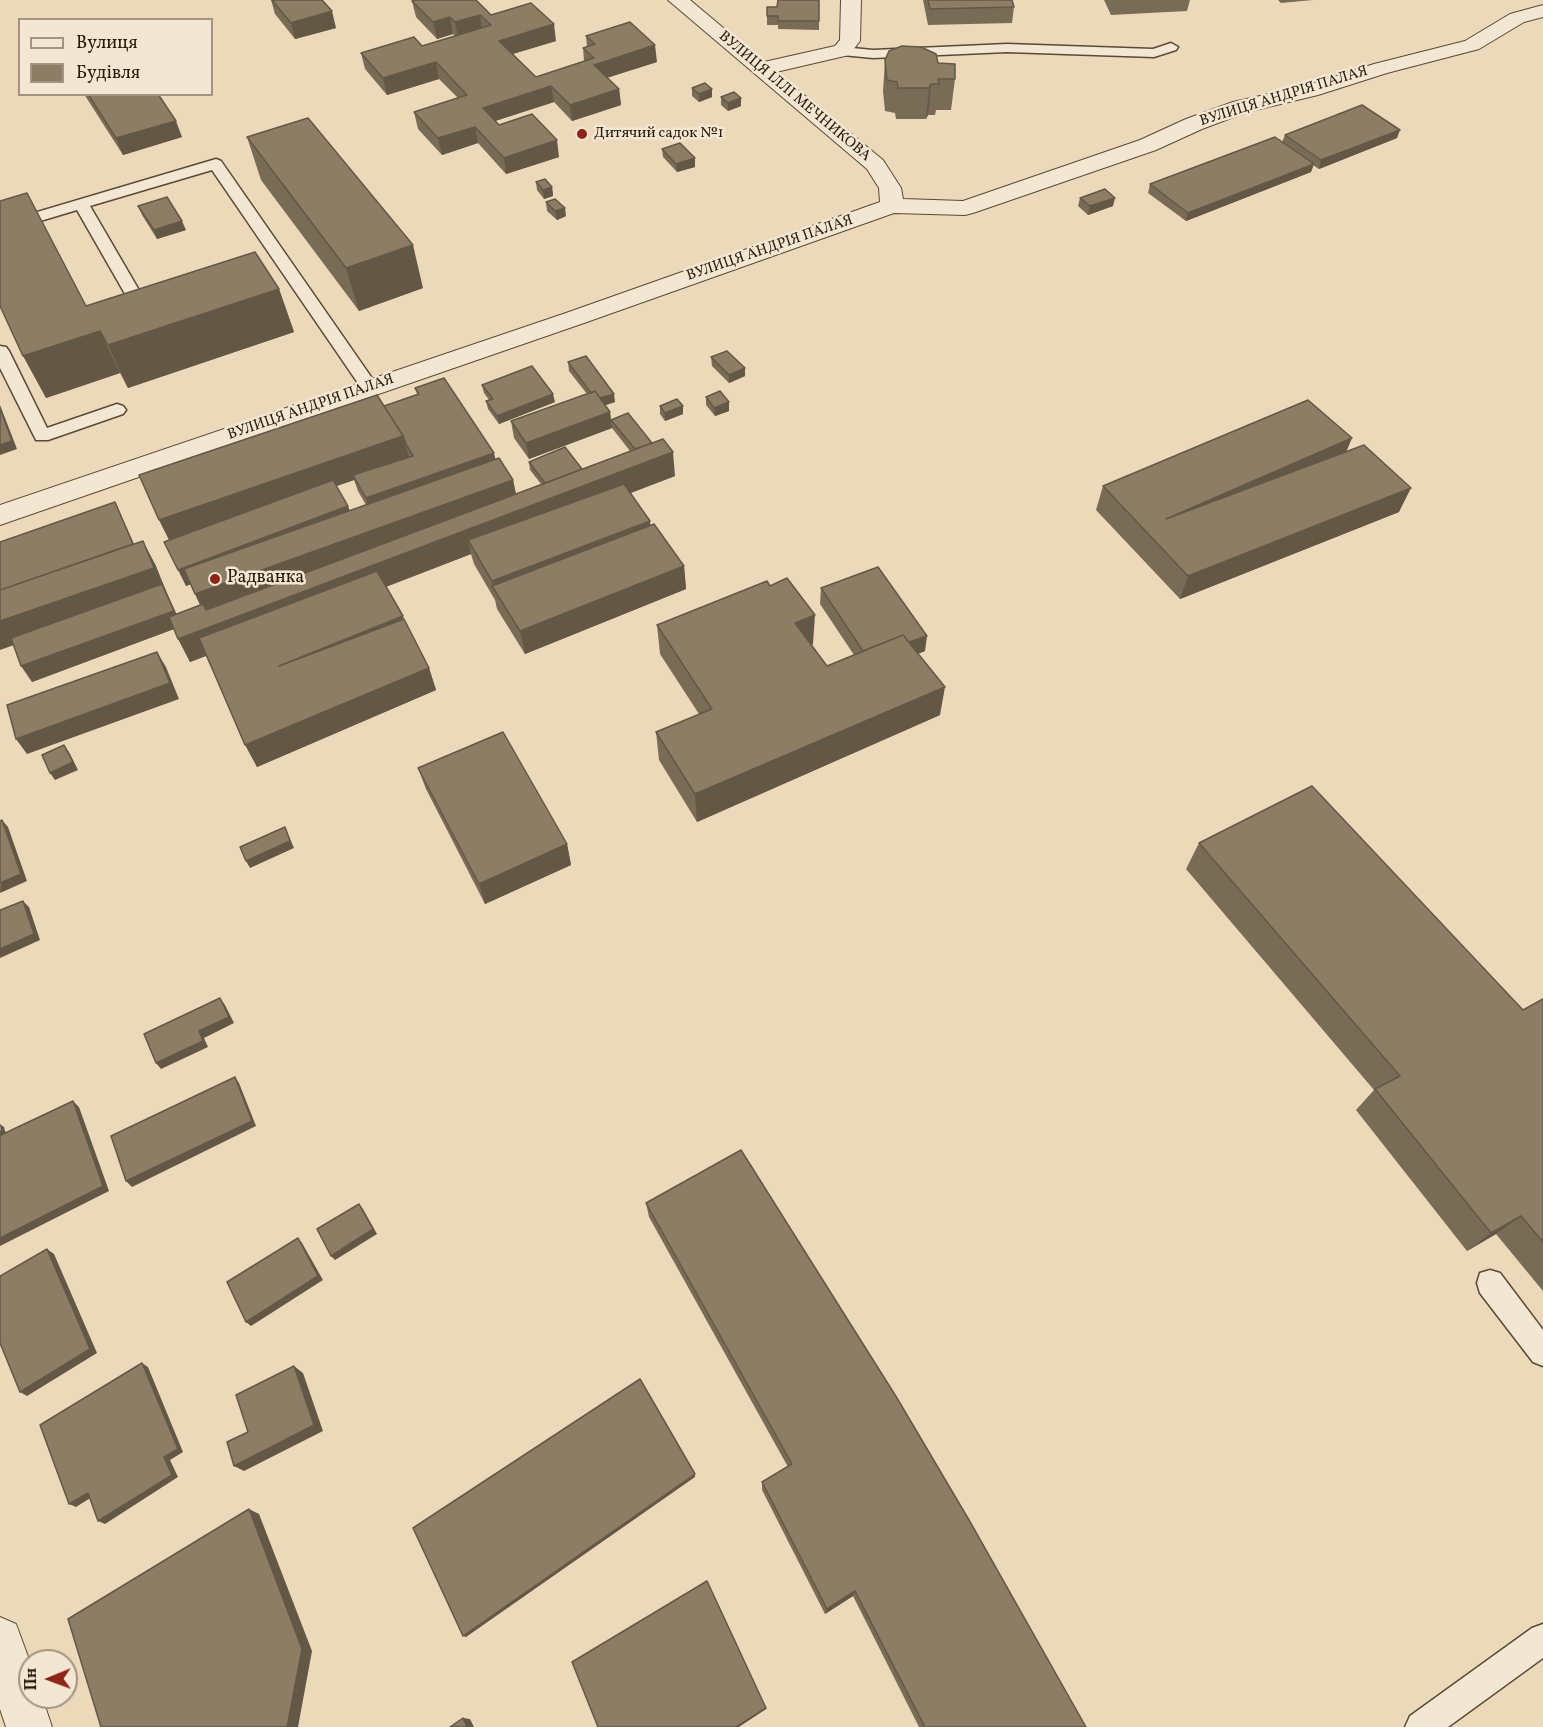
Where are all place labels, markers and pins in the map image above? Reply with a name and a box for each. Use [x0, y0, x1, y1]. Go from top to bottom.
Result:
place label: Дитячий садок №1 [594, 125, 724, 143]
marker: Дитячий садок №1 [575, 127, 589, 141]
place label: Радванка [227, 568, 304, 590]
marker: Радванка [208, 572, 222, 586]

